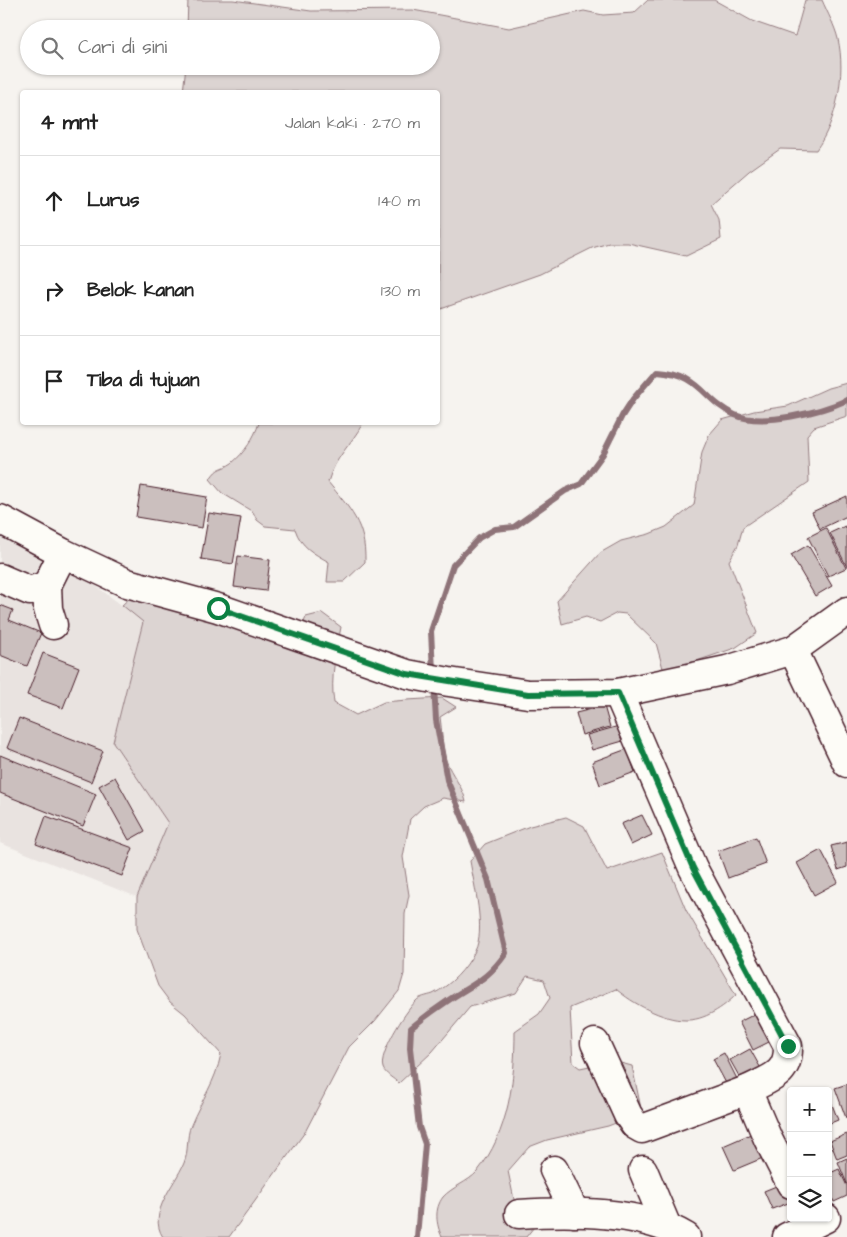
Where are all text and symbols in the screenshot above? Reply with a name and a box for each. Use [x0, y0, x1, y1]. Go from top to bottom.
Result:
search box [20, 20, 440, 75]
icon: search [38, 34, 66, 62]
text: Cari di sini [78, 34, 167, 61]
text: 4 mnt [40, 108, 98, 137]
text: Jalan kaki · 270 m [285, 112, 420, 134]
icon: ahead [40, 187, 68, 215]
text: Lurus [87, 187, 139, 214]
text: 140 m [378, 190, 420, 212]
icon: right [40, 277, 68, 305]
text: Belok kanan [87, 277, 194, 304]
text: 130 m [381, 280, 420, 302]
icon: arrive [40, 367, 68, 395]
text: Tiba di tujuan [87, 367, 199, 394]
route start [207, 597, 230, 620]
route end [777, 1035, 800, 1058]
map controls [787, 1087, 832, 1222]
button: + [787, 1087, 832, 1132]
button: − [787, 1132, 832, 1177]
button: layers [787, 1177, 832, 1222]

